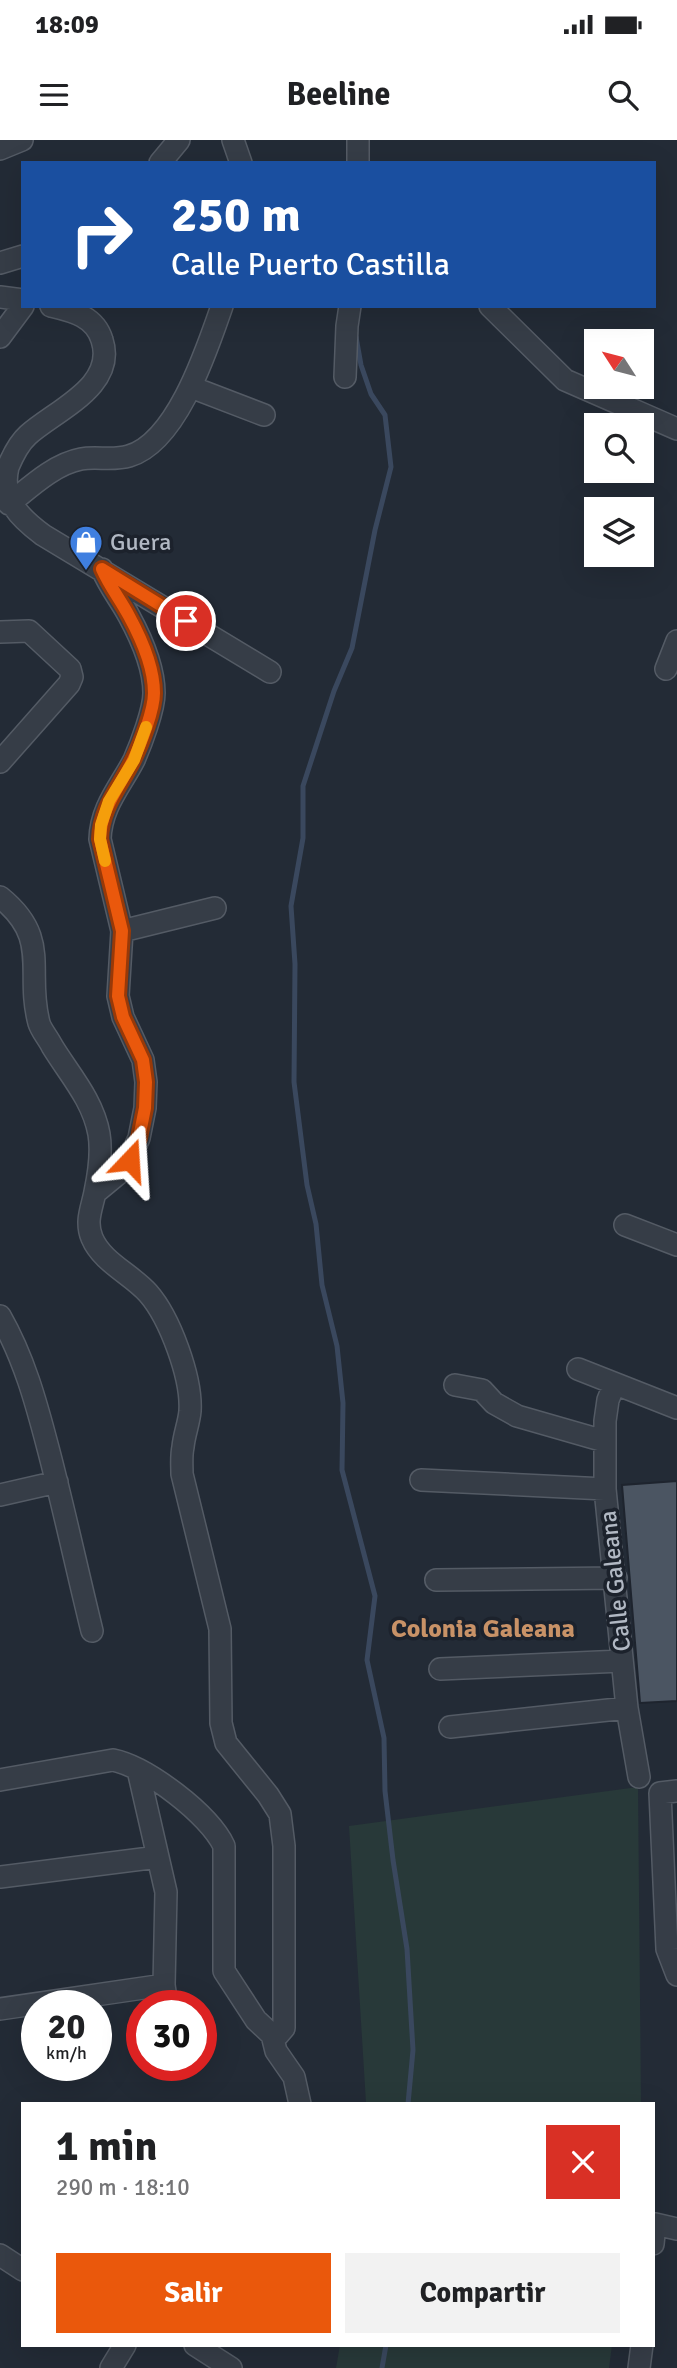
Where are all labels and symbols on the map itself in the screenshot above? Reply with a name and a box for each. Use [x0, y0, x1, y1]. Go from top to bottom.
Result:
north arrow [584, 329, 654, 399]
shop icon: Guera [67, 523, 105, 572]
place label: Guera [110, 527, 171, 557]
pin [156, 591, 216, 651]
position arrow [93, 1123, 167, 1197]
street label: Calle Galeana [593, 1509, 637, 1653]
district label: Colonia Galeana [391, 1613, 575, 1645]
speed limit sign: 30 [126, 1990, 217, 2081]

